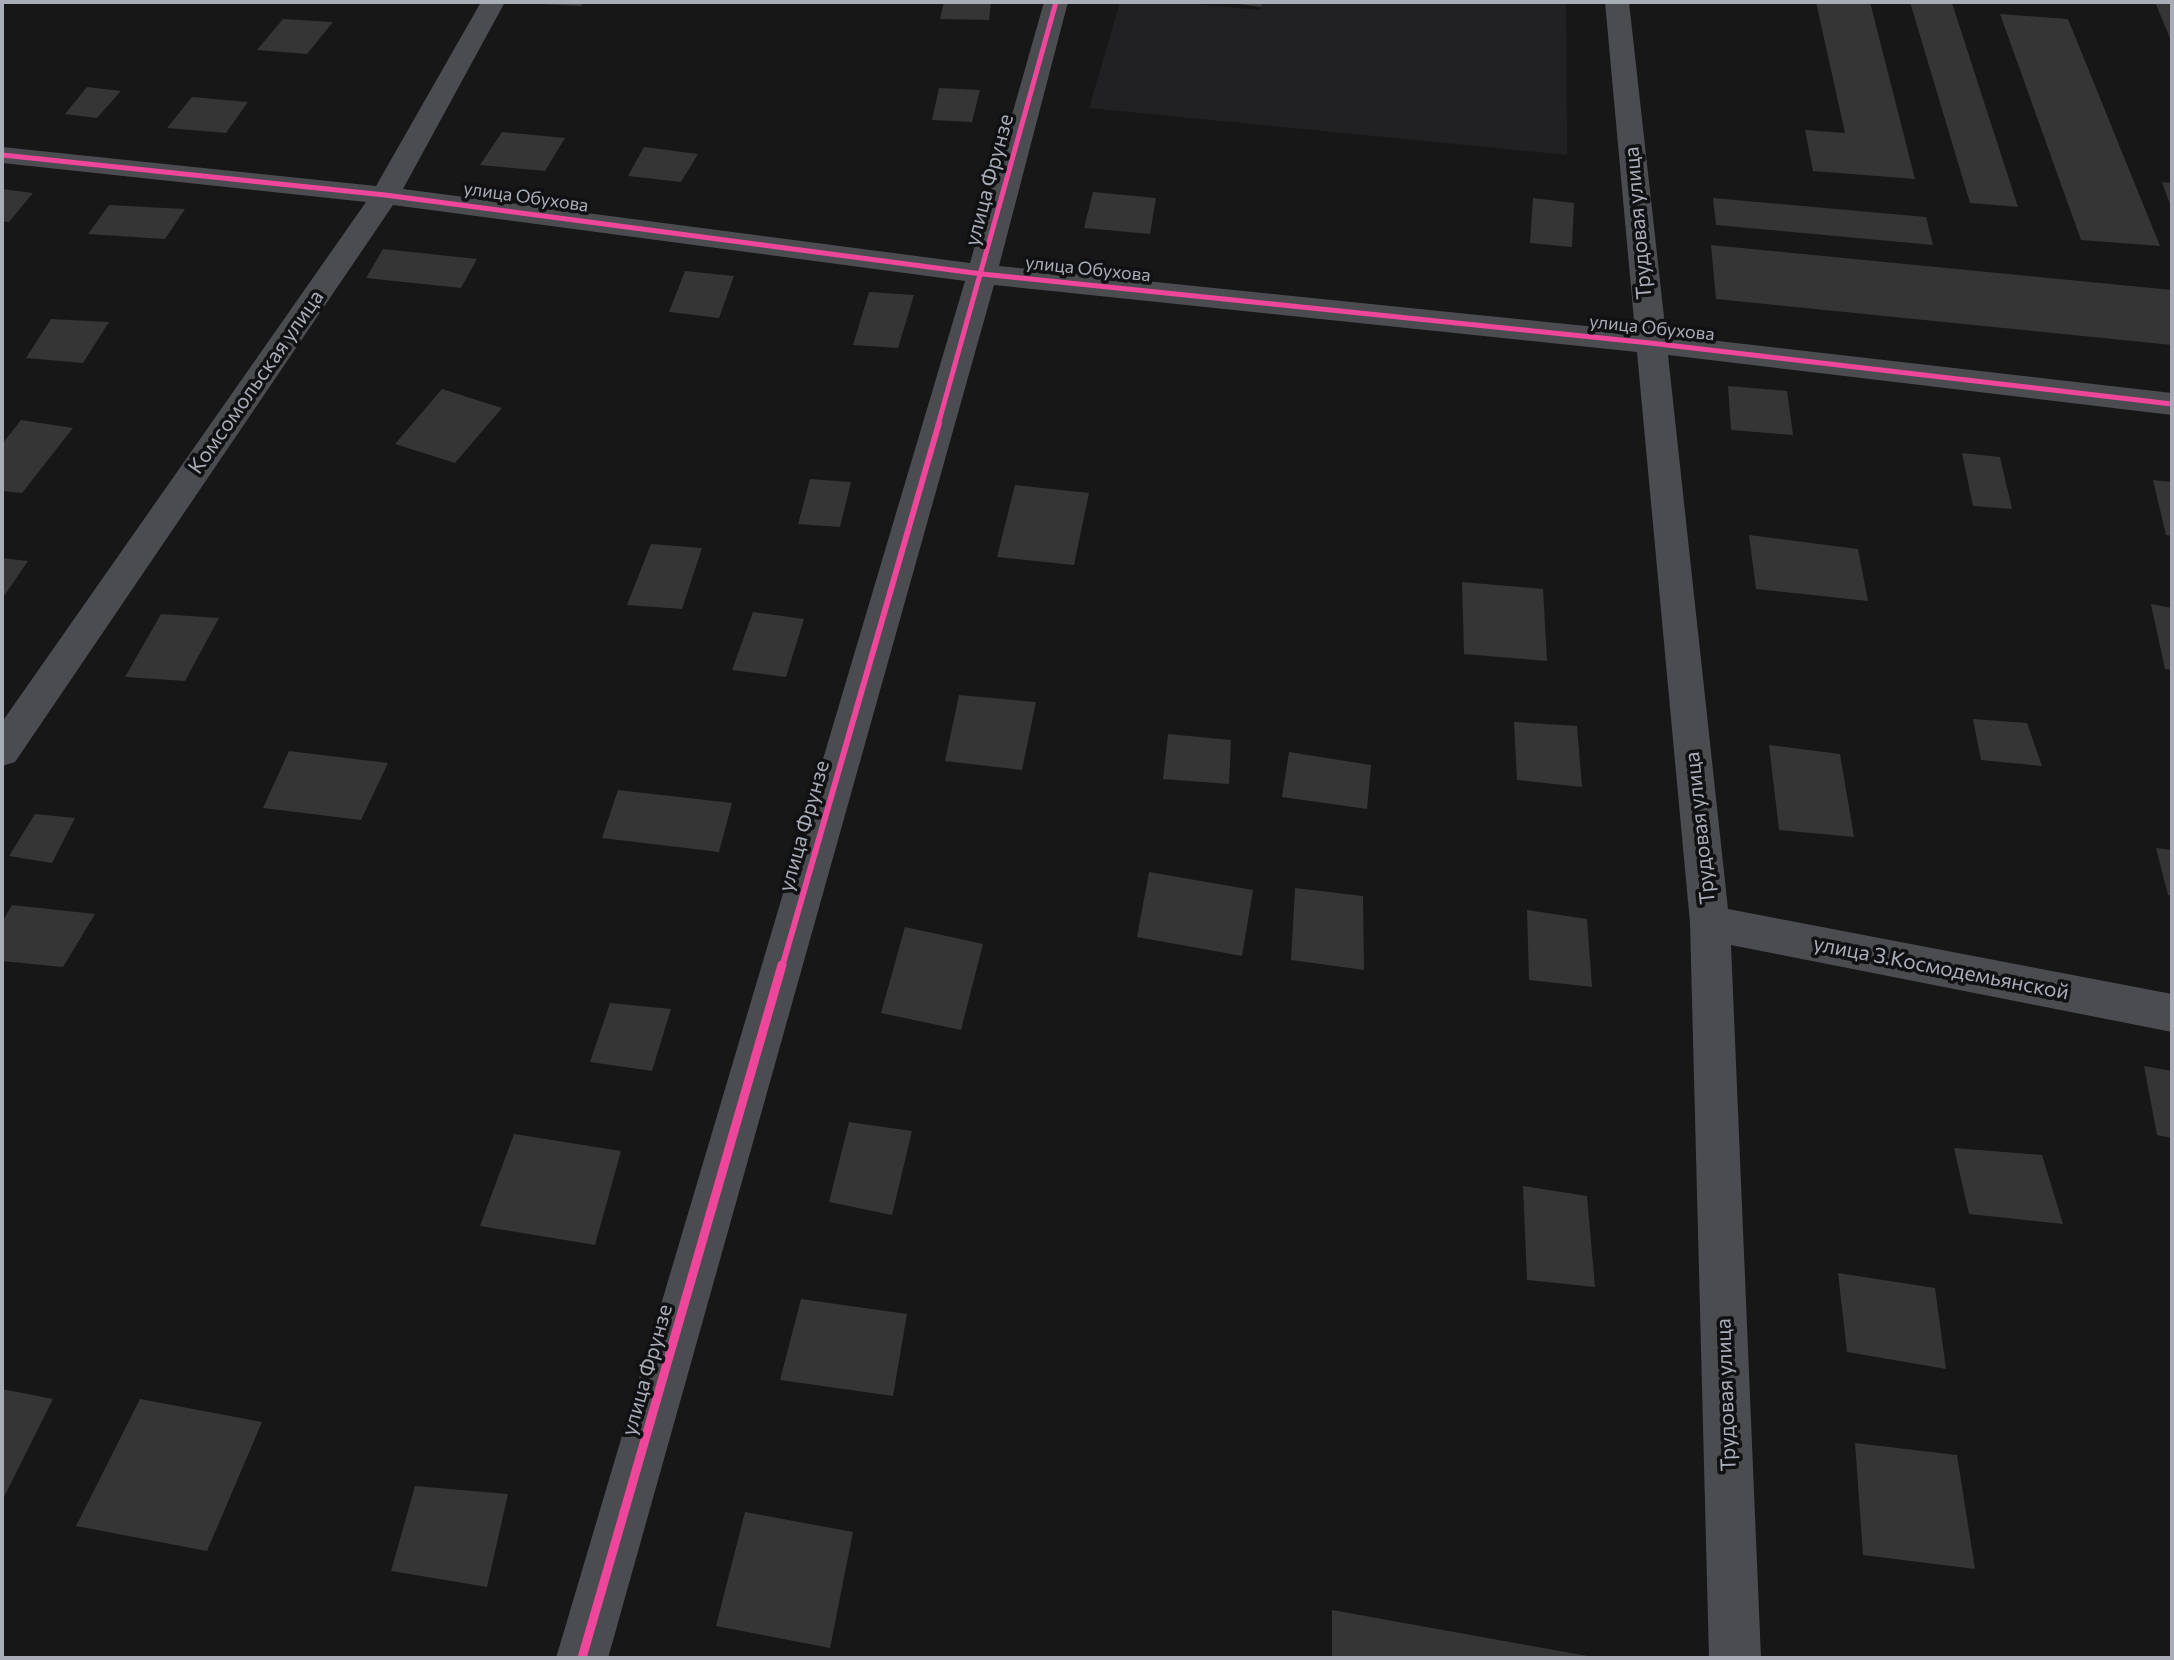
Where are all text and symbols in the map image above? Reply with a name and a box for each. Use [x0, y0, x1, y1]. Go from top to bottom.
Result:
street label: улица Фрунзе [959, 111, 1019, 249]
street label: Трудовая улица [1619, 146, 1657, 300]
street label: улица Обухова [462, 178, 590, 216]
street label: улица Обухова [1024, 252, 1152, 286]
street label: Комсомольская улица [183, 285, 329, 479]
street label: улица Обухова [1588, 311, 1716, 345]
street label: Трудовая улица [1679, 750, 1721, 906]
street label: улица Фрунзе [773, 757, 835, 895]
street label: улица З.Космодемьянской [1811, 931, 2071, 1005]
street label: улица Фрунзе [616, 1301, 678, 1439]
street label: Трудовая улица [1711, 1318, 1741, 1472]

